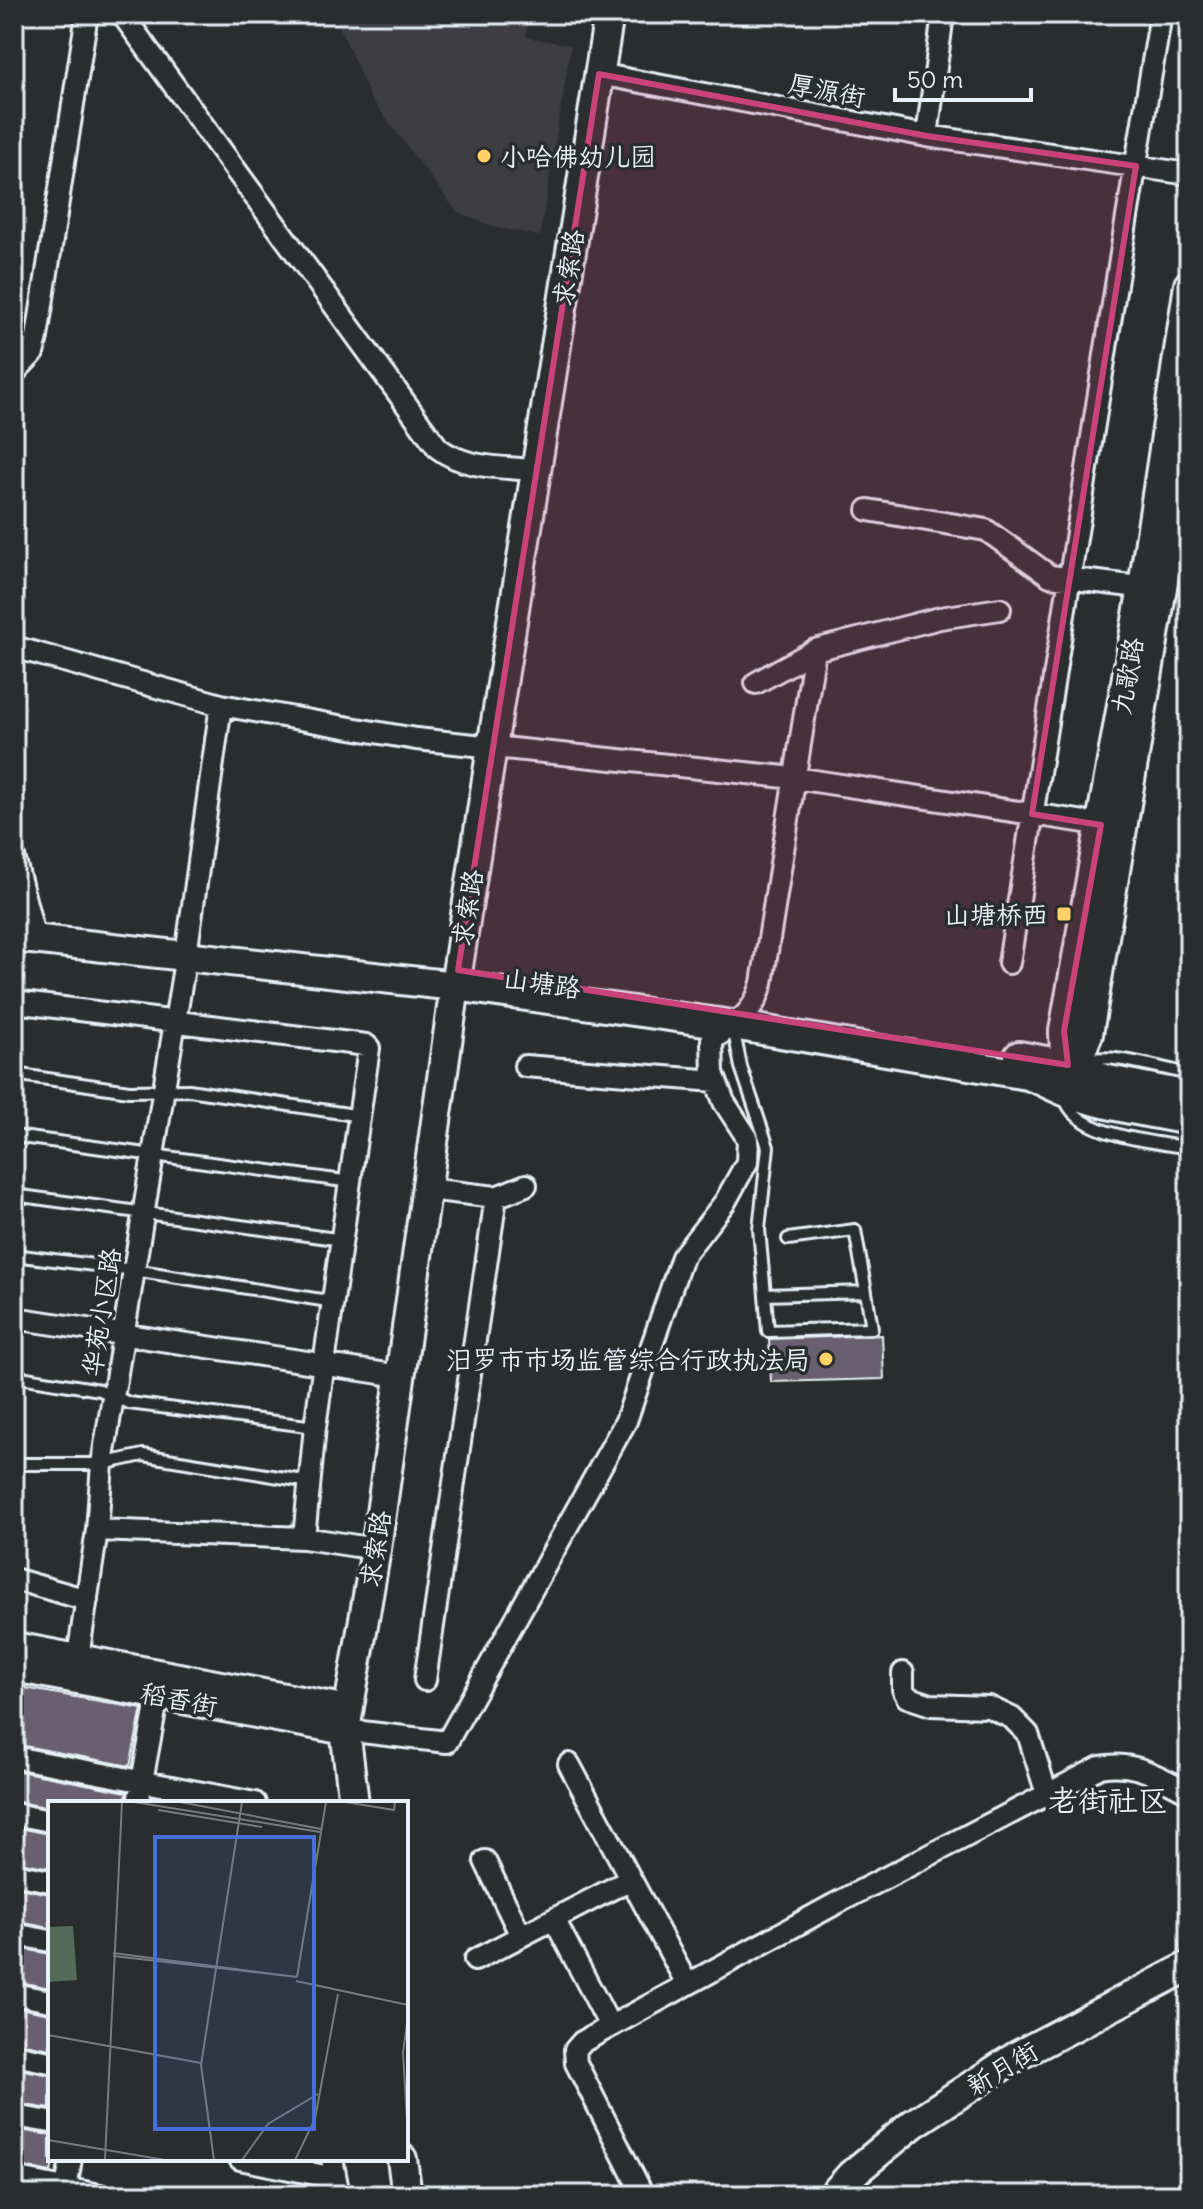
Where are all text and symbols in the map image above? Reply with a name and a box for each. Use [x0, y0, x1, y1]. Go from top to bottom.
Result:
scale bar [895, 52, 1031, 102]
text: 50 m [907, 64, 963, 94]
street label: 厚源街 [786, 66, 868, 114]
place label: 小哈佛幼儿园 [500, 140, 656, 173]
marker: 小哈佛幼儿园 [475, 147, 493, 165]
street label: 求索路 [546, 227, 590, 309]
street label: 九歌路 [1104, 635, 1150, 717]
street label: 求索路 [445, 867, 489, 949]
place label: 山塘桥西 [944, 898, 1048, 931]
marker: 山塘桥西 [1055, 905, 1073, 923]
street label: 山塘路 [501, 961, 583, 1005]
street label: 华苑小区路 [75, 1245, 127, 1379]
place label: 汨罗市市场监管综合行政执法局 [446, 1343, 810, 1376]
marker: 汨罗市市场监管综合行政执法局 [817, 1350, 835, 1368]
street label: 求索路 [353, 1508, 397, 1590]
street label: 稻香街 [138, 1675, 220, 1723]
district label: 老街社区 [1048, 1781, 1168, 1819]
inset map [48, 1801, 408, 2161]
street label: 新月街 [960, 2034, 1044, 2102]

